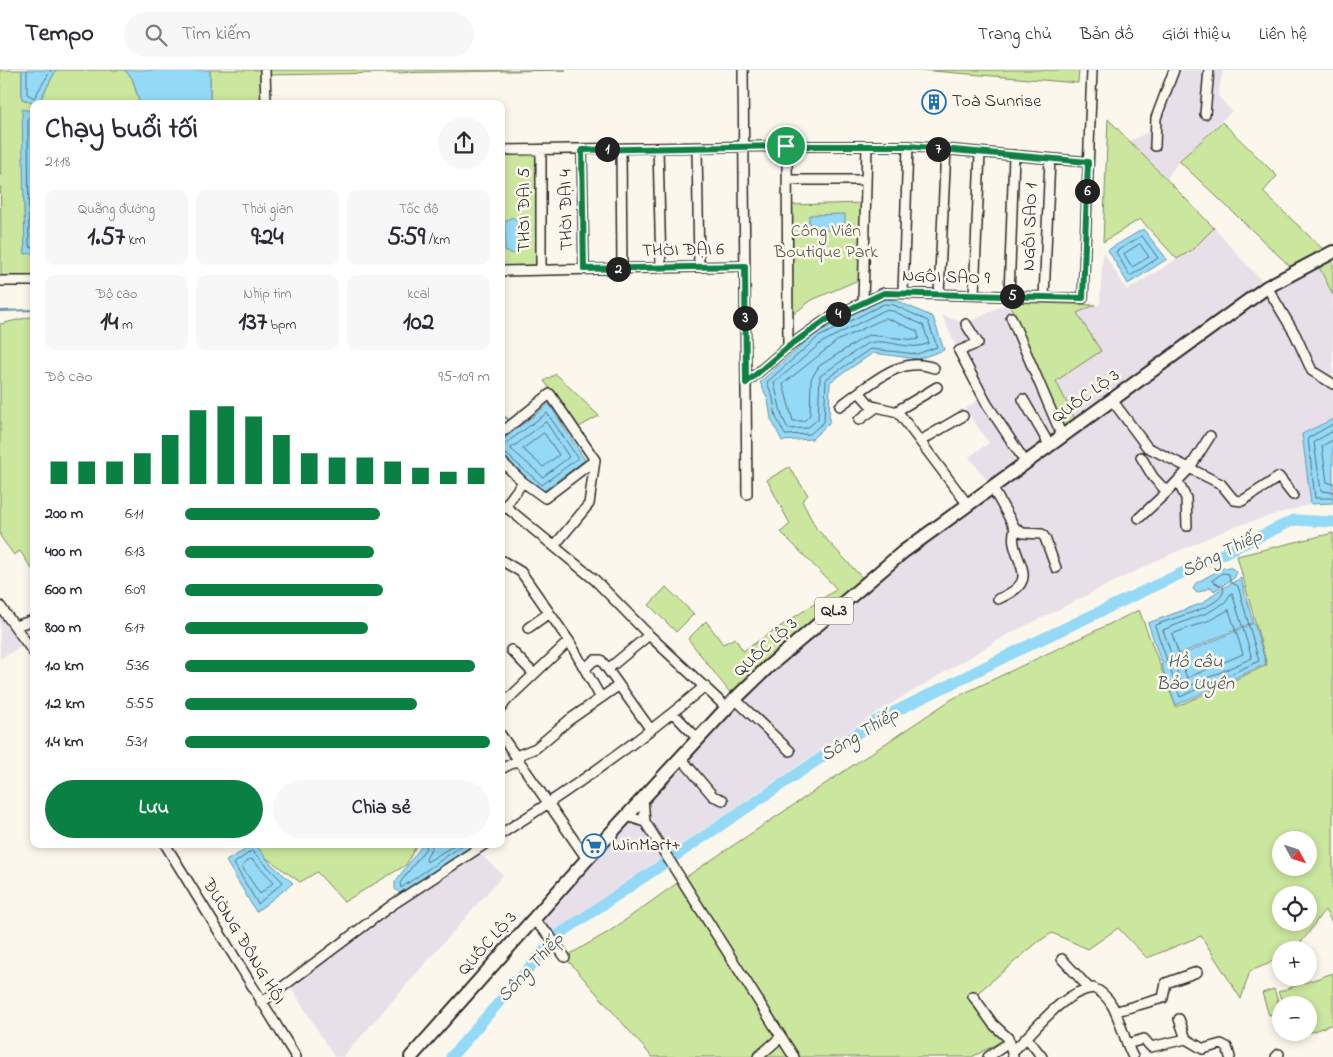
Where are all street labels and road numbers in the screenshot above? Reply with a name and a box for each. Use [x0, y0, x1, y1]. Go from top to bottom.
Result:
street label: THỜI ĐẠI 5 [512, 168, 538, 252]
street label: THỜI ĐẠI 4 [553, 168, 581, 251]
street label: NGÔI SAO 1 [1016, 182, 1046, 272]
street label: THỜI ĐẠI 6 [642, 237, 724, 265]
street label: NGÔI SAO 9 [902, 263, 991, 293]
street label: QUỐC LỘ 3 [1047, 363, 1125, 431]
road number: QL.3 [815, 598, 853, 624]
street label: QUỐC LỘ 3 [728, 612, 804, 684]
street label: ĐƯỜNG ĐÔNG HỘI [195, 873, 291, 1010]
street label: QUỐC LỘ 3 [452, 906, 524, 982]

